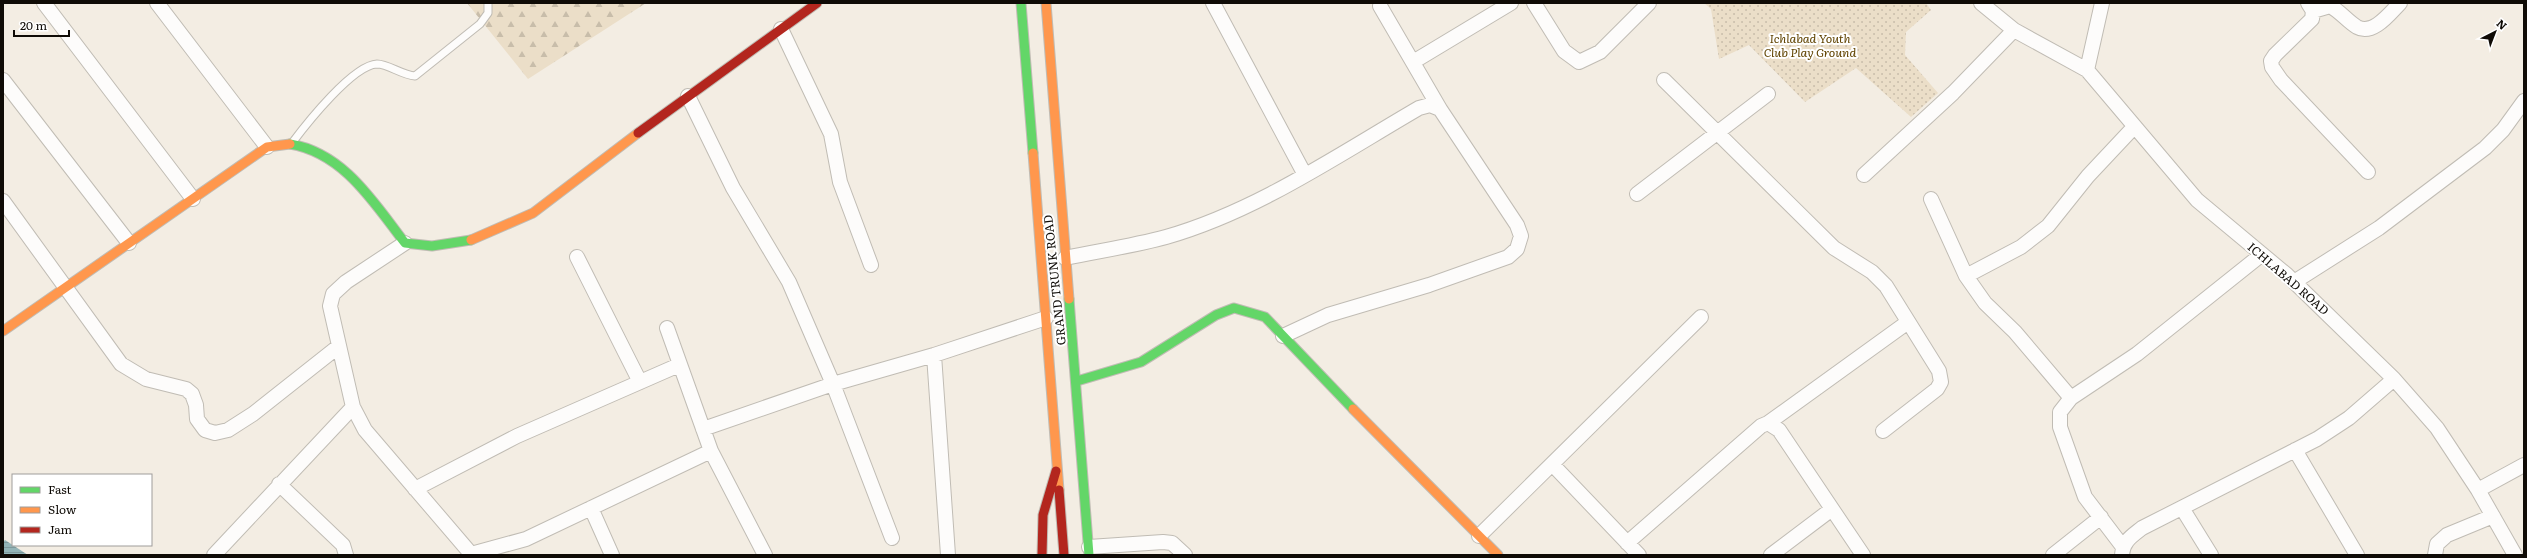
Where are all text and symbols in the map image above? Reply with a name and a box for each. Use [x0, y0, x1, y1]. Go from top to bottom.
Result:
scale bar [14, 12, 69, 38]
north arrow [2475, 12, 2515, 52]
text: N [2494, 15, 2511, 33]
text: 20 m [20, 16, 47, 34]
park label: Ichlabad Youth Club Play Ground [1764, 29, 1856, 61]
street label: GRAND TRUNK ROAD [1038, 214, 1070, 346]
street label: ICHLABAD ROAD [2244, 238, 2333, 319]
legend [12, 474, 152, 546]
text: Fast [48, 480, 72, 498]
text: Slow [48, 500, 77, 518]
text: Jam [48, 520, 73, 538]

